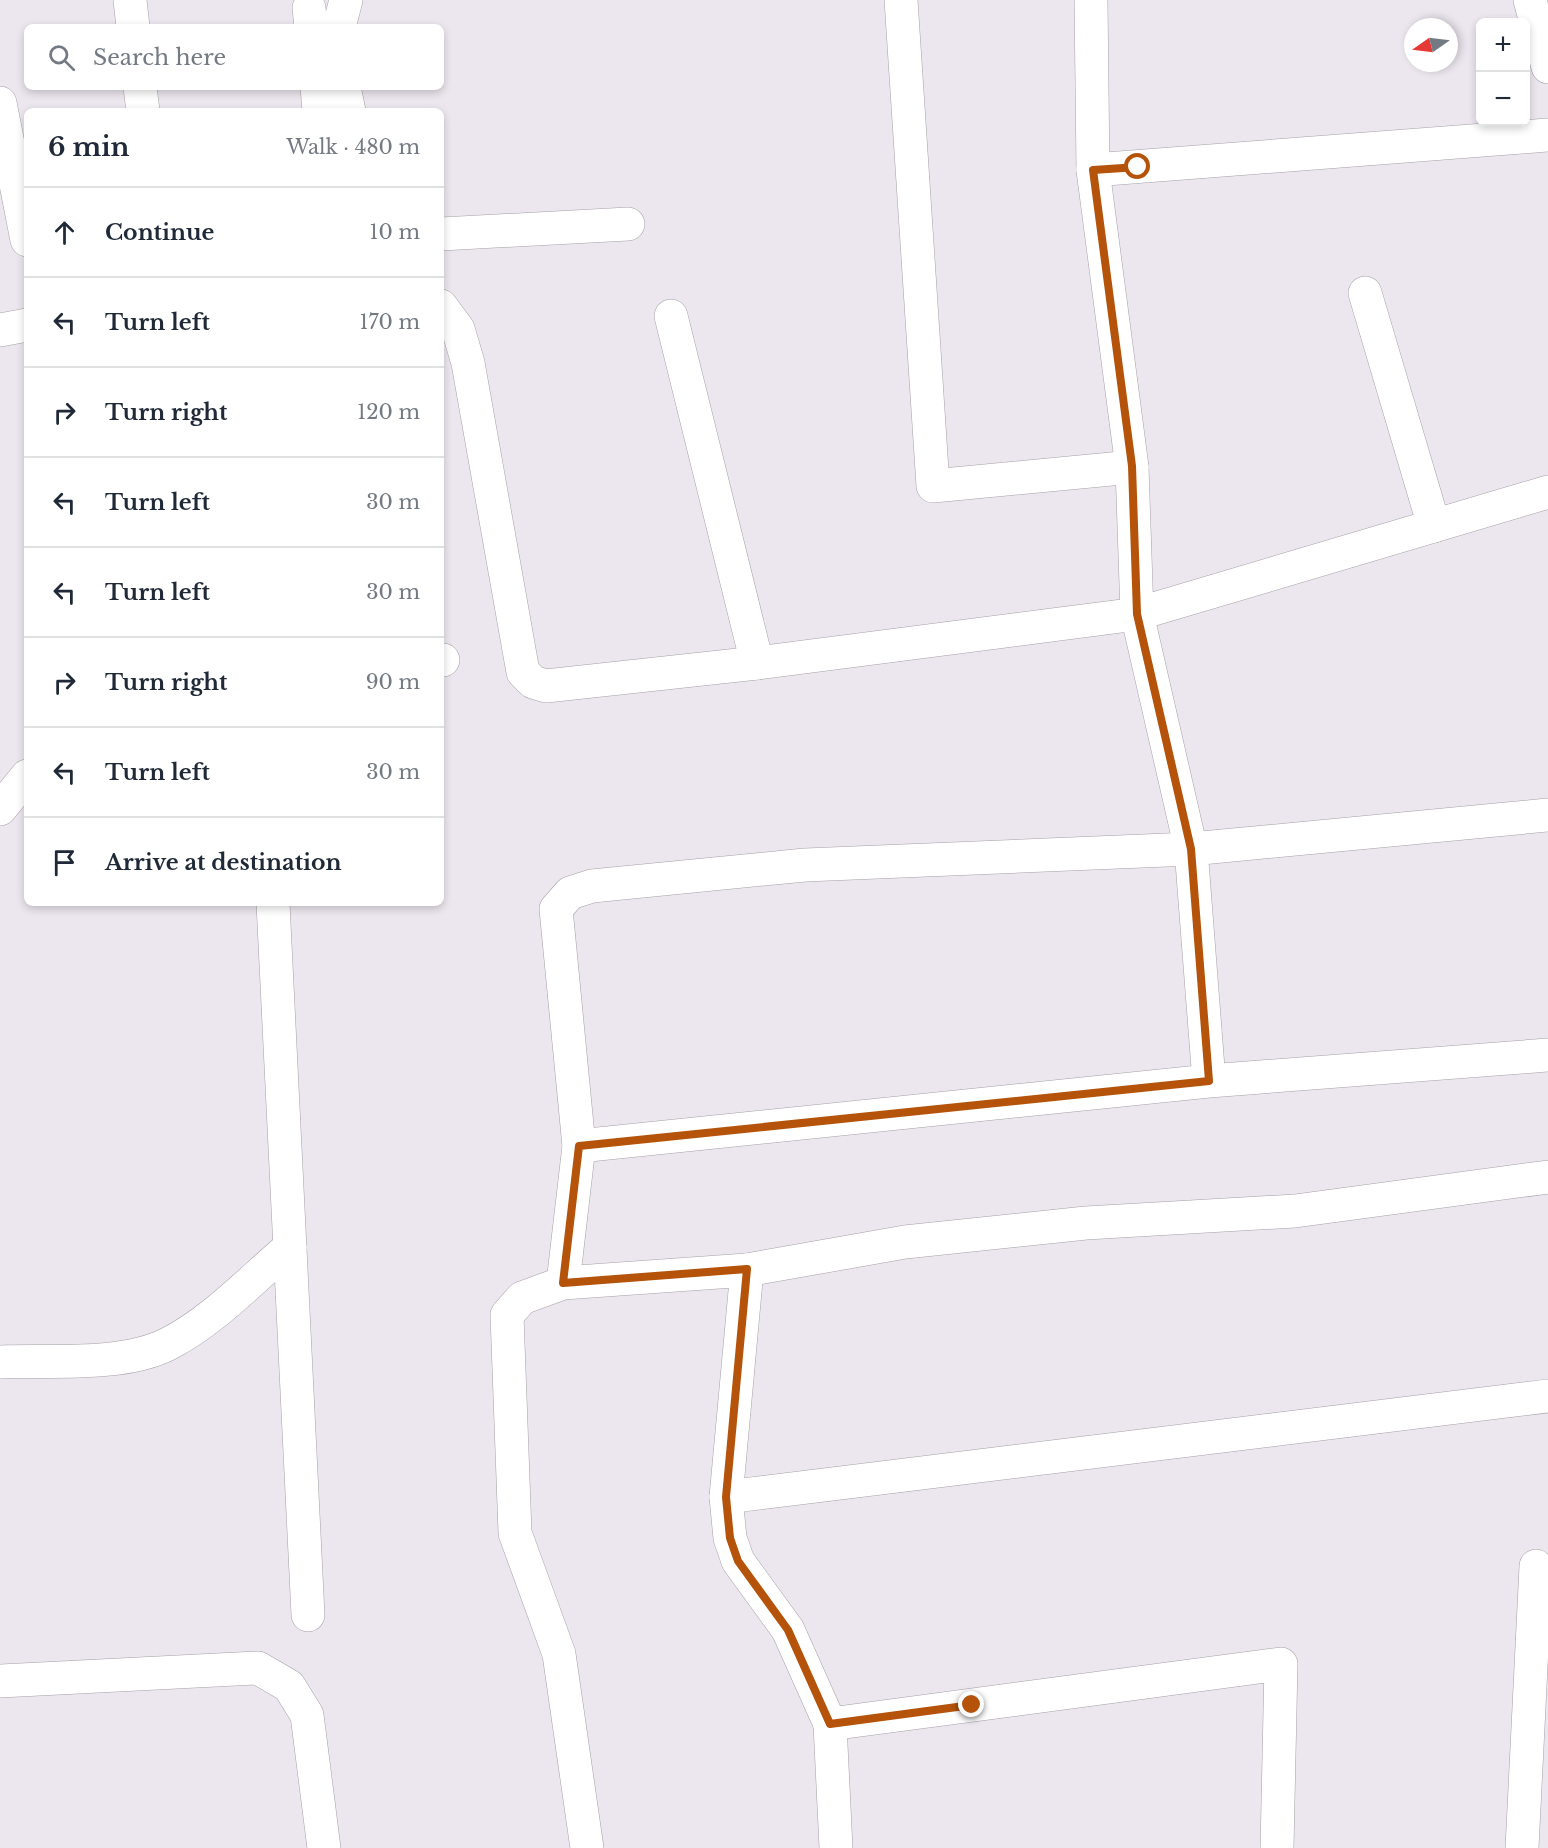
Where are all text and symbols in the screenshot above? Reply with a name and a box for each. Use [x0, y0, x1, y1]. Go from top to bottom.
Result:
north arrow [1404, 18, 1458, 72]
map controls [1476, 18, 1530, 126]
button: + [1476, 18, 1530, 72]
search box [24, 24, 444, 90]
icon: search [45, 41, 78, 74]
text: Search here [93, 44, 226, 71]
button: − [1476, 72, 1530, 126]
text: 6 min [48, 131, 129, 163]
text: Walk · 480 m [286, 135, 420, 159]
route start [1124, 153, 1150, 179]
icon: ahead [48, 216, 81, 249]
text: Continue [105, 219, 214, 246]
text: 10 m [370, 220, 420, 244]
icon: left [48, 306, 81, 339]
text: Turn left [105, 309, 210, 336]
text: 170 m [360, 310, 420, 334]
icon: right [48, 396, 81, 429]
text: Turn right [105, 399, 227, 426]
text: 120 m [357, 400, 420, 424]
icon: left [48, 486, 81, 519]
text: Turn left [105, 489, 210, 516]
text: 30 m [366, 490, 420, 514]
icon: left [48, 576, 81, 609]
text: Turn left [105, 579, 210, 606]
text: 30 m [366, 580, 420, 604]
icon: right [48, 666, 81, 699]
text: Turn right [105, 669, 227, 696]
text: 90 m [366, 670, 420, 694]
icon: left [48, 756, 81, 789]
text: Turn left [105, 759, 210, 786]
text: 30 m [366, 760, 420, 784]
icon: arrive [48, 846, 81, 879]
text: Arrive at destination [105, 849, 342, 876]
route end [958, 1691, 984, 1717]

